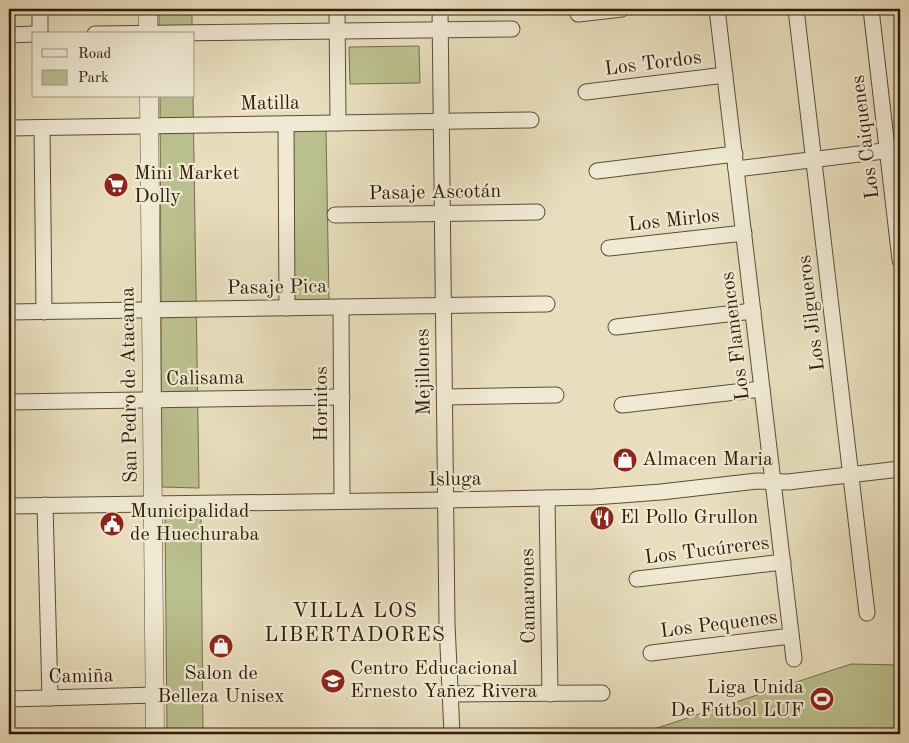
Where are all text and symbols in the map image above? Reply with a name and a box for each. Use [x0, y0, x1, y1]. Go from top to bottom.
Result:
legend [32, 32, 195, 98]
text: Road [78, 47, 112, 62]
street label: Los Tordos [603, 48, 703, 80]
text: Park [78, 71, 109, 86]
street label: Los Caiquenes [848, 74, 884, 200]
street label: Matilla [240, 93, 300, 115]
place label: Mini Market Dolly [134, 164, 239, 207]
supermarket icon: Mini Market Dolly [103, 172, 129, 198]
street label: Pasaje Ascotán [369, 182, 502, 204]
street label: Los Mirlos [627, 206, 721, 236]
street label: Los Jilgueros [795, 254, 829, 372]
street label: Los Flamencos [718, 270, 754, 402]
street label: Pasaje Pica [227, 277, 327, 299]
street label: San Pedro de Atacama [118, 287, 142, 483]
street label: Mejillones [413, 328, 435, 416]
street label: Hornitos [312, 366, 332, 442]
street label: Calisama [166, 368, 244, 390]
shop icon: Almacen Maria [612, 447, 638, 473]
place label: Almacen Maria [642, 450, 773, 470]
street label: Isluga [428, 470, 482, 490]
place label: Municipalidad de Huechuraba [130, 502, 259, 545]
restaurant icon: El Pollo Grullon [589, 505, 615, 531]
place label: El Pollo Grullon [620, 508, 759, 528]
public building icon: Municipalidad de Huechuraba [99, 511, 125, 537]
street label: Los Tucúreres [644, 533, 770, 569]
street label: Camarones [518, 548, 540, 644]
district label: VILLA LOS LIBERTADORES [264, 601, 446, 646]
street label: Los Pequenes [659, 608, 779, 642]
shop icon: Salon de Belleza Unisex [208, 633, 234, 659]
place label: Centro Educacional Ernesto Yañez Rivera [350, 659, 538, 702]
place label: Salon de Belleza Unisex [157, 664, 285, 707]
street label: Camiña [48, 666, 114, 688]
school or university icon: Centro Educacional Ernesto Yañez Rivera [320, 668, 346, 694]
place label: Liga Unida De Fútbol LUF [670, 678, 804, 721]
sports icon: Liga Unida De Fútbol LUF [809, 686, 835, 712]

